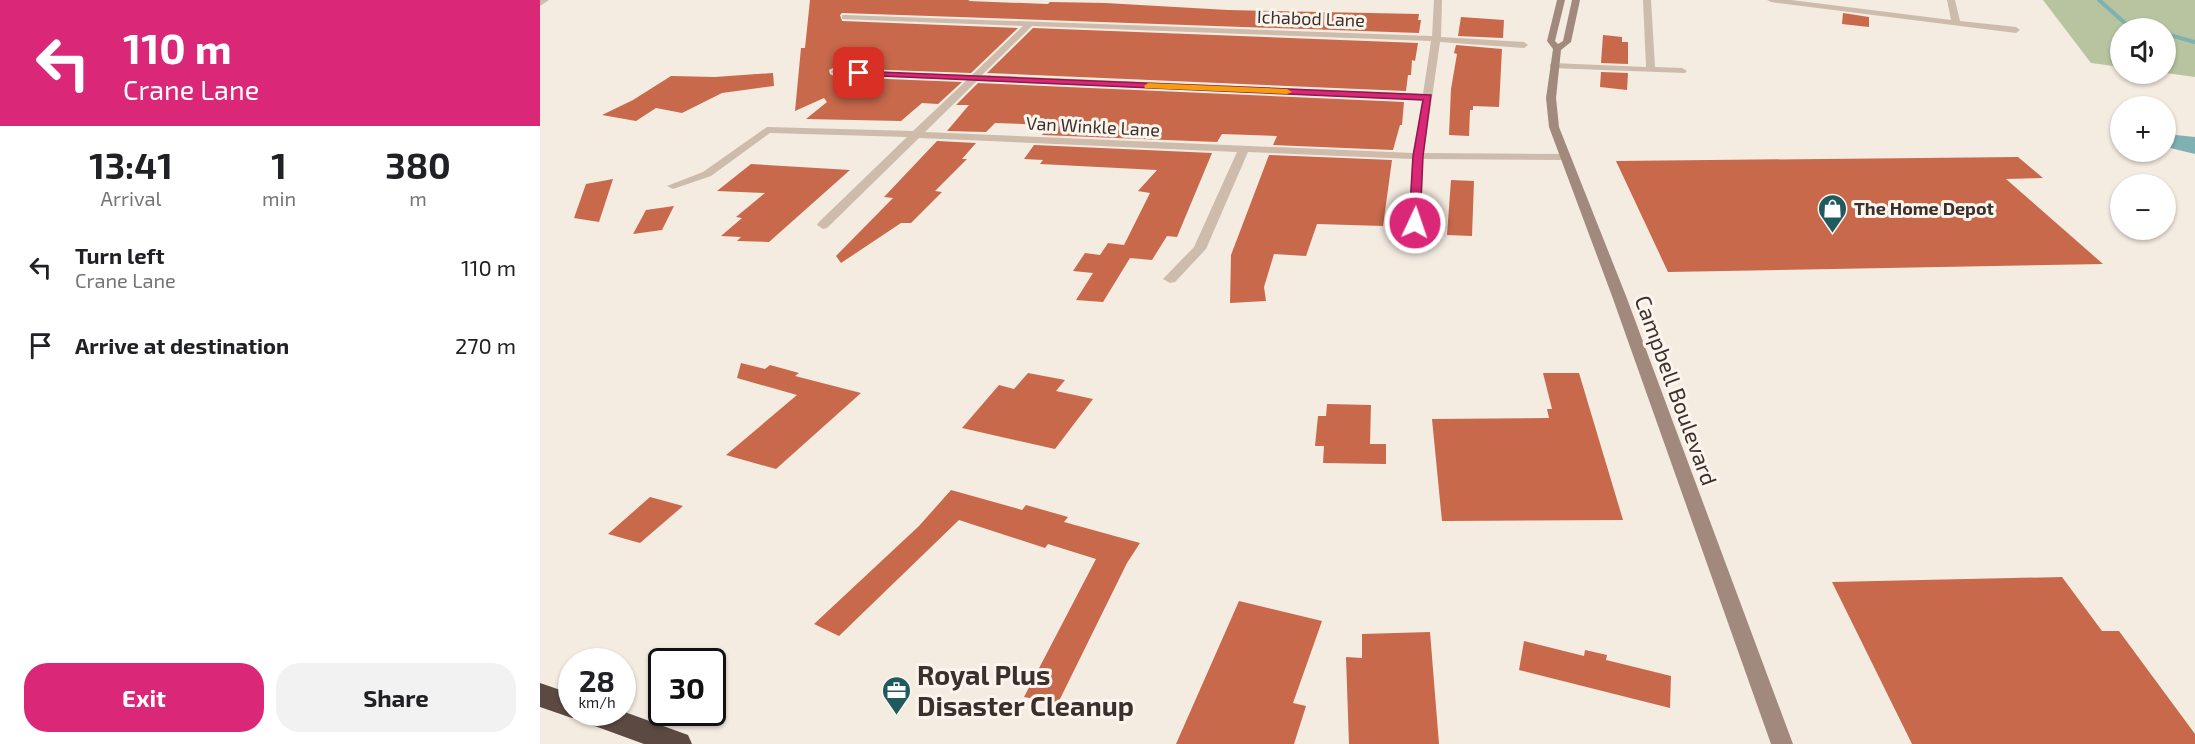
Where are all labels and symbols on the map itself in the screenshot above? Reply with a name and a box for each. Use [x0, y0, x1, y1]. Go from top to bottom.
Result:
street label: Ichabod Lane [1257, 5, 1365, 31]
pin [833, 47, 884, 98]
street label: Van Winkle Lane [1026, 112, 1160, 140]
position arrow [1383, 191, 1447, 255]
shop icon: The Home Depot [1817, 192, 1849, 234]
place label: The Home Depot [1854, 197, 1994, 219]
street label: Campbell Boulevard [1631, 291, 1723, 489]
speed limit sign: 30 [648, 648, 726, 726]
place label: Royal Plus Disaster Cleanup [917, 658, 1134, 721]
office icon: Royal Plus Disaster Cleanup [880, 674, 912, 716]

